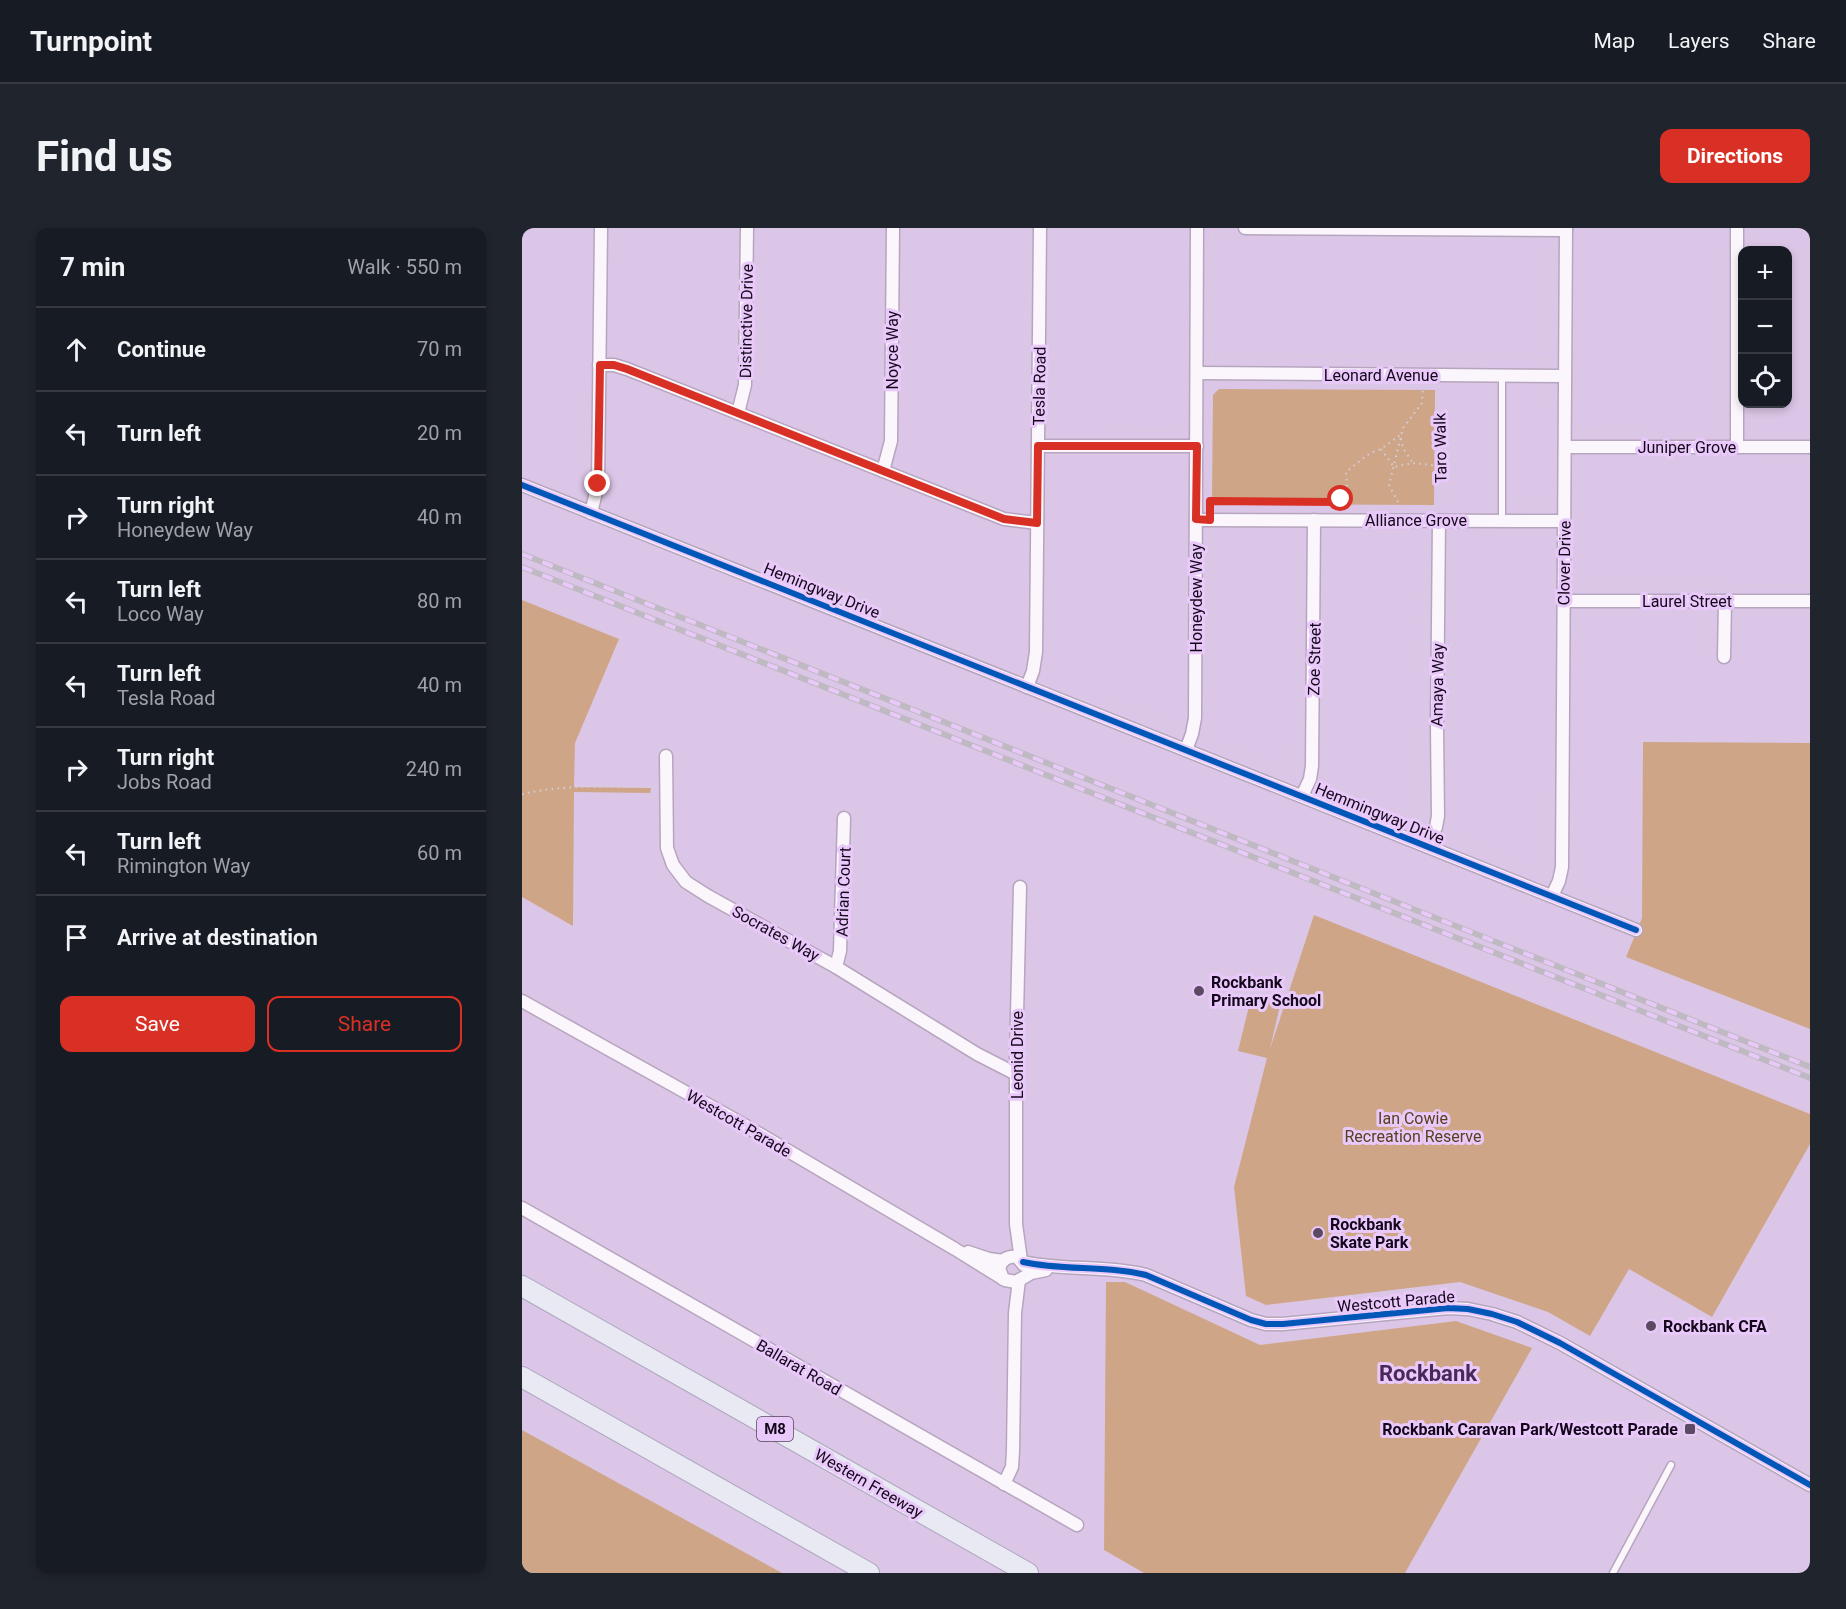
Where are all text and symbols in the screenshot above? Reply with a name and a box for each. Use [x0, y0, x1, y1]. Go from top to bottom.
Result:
text: Turnpoint [30, 25, 152, 58]
text: Map [1593, 29, 1635, 53]
text: Layers [1668, 29, 1729, 53]
text: Share [1762, 29, 1816, 53]
button: Directions [1660, 129, 1810, 183]
text: Find us [36, 132, 173, 181]
map controls [1738, 246, 1792, 408]
button: + [1738, 246, 1792, 300]
text: 7 min [60, 252, 125, 282]
text: Walk · 550 m [347, 255, 462, 279]
street label: Distinctive Drive [736, 264, 757, 378]
button: − [1738, 300, 1792, 354]
street label: Noyce Way [883, 310, 902, 389]
icon: ahead [60, 333, 93, 366]
text: Continue [117, 337, 206, 362]
text: 70 m [417, 337, 462, 361]
street label: Tesla Road [1029, 346, 1050, 426]
button: locate [1738, 354, 1792, 408]
street label: Leonard Avenue [1324, 366, 1438, 385]
street label: Taro Walk [1430, 412, 1451, 483]
icon: left [60, 417, 93, 450]
text: Turn left [117, 421, 201, 446]
text: 20 m [417, 421, 462, 445]
street label: Juniper Grove [1638, 438, 1736, 457]
route end [584, 470, 610, 496]
route start [1327, 485, 1353, 511]
text: Turn right [117, 493, 214, 518]
icon: right [60, 501, 93, 534]
text: 40 m [417, 505, 462, 529]
street label: Alliance Grove [1365, 511, 1467, 530]
text: Honeydew Way [117, 518, 253, 542]
street label: Clover Drive [1554, 520, 1575, 606]
street label: Honeydew Way [1187, 543, 1206, 652]
street label: Hemingway Drive [761, 558, 883, 622]
text: Turn left [117, 577, 201, 602]
icon: left [60, 585, 93, 618]
text: 80 m [417, 589, 462, 613]
street label: Laurel Street [1642, 592, 1732, 611]
text: Loco Way [117, 602, 204, 626]
street label: Zoe Street [1304, 622, 1325, 696]
street label: Amaya Way [1427, 643, 1448, 727]
text: Turn left [117, 661, 201, 686]
icon: left [60, 669, 93, 702]
text: 40 m [417, 673, 462, 697]
text: Tesla Road [117, 686, 216, 710]
text: Turn right [117, 745, 214, 770]
icon: right [60, 753, 93, 786]
text: 240 m [406, 757, 462, 781]
text: Jobs Road [117, 770, 212, 794]
street label: Hemmingway Drive [1312, 779, 1447, 848]
text: Turn left [117, 829, 201, 854]
icon: left [60, 837, 93, 870]
text: 60 m [417, 841, 462, 865]
street label: Adrian Court [832, 847, 855, 937]
text: Rimington Way [117, 854, 250, 878]
street label: Socrates Way [729, 902, 823, 965]
icon: arrive [60, 921, 93, 954]
text: Arrive at destination [117, 925, 318, 950]
place label: Rockbank Primary School [1211, 973, 1321, 1010]
marker: Rockbank Primary School [1192, 984, 1206, 998]
button: Save [60, 996, 255, 1052]
button: Share [267, 996, 462, 1052]
street label: Leonid Drive [1008, 1011, 1027, 1099]
street label: Westcott Parade [683, 1086, 795, 1161]
park label: Ian Cowie Recreation Reserve [1344, 1109, 1482, 1146]
place label: Rockbank Skate Park [1330, 1215, 1409, 1252]
marker: Rockbank Skate Park [1311, 1226, 1325, 1240]
street label: Westcott Parade [1336, 1287, 1456, 1316]
place label: Rockbank CFA [1663, 1317, 1767, 1336]
marker: Rockbank CFA [1644, 1319, 1658, 1333]
street label: Ballarat Road [753, 1335, 845, 1399]
district label: Rockbank [1379, 1361, 1477, 1386]
road number: M8 [757, 1417, 793, 1441]
place label: Rockbank Caravan Park/Westcott Parade [1382, 1420, 1678, 1439]
marker: Rockbank Caravan Park/Westcott Parade [1683, 1422, 1697, 1436]
street label: Western Freeway [811, 1445, 927, 1522]

